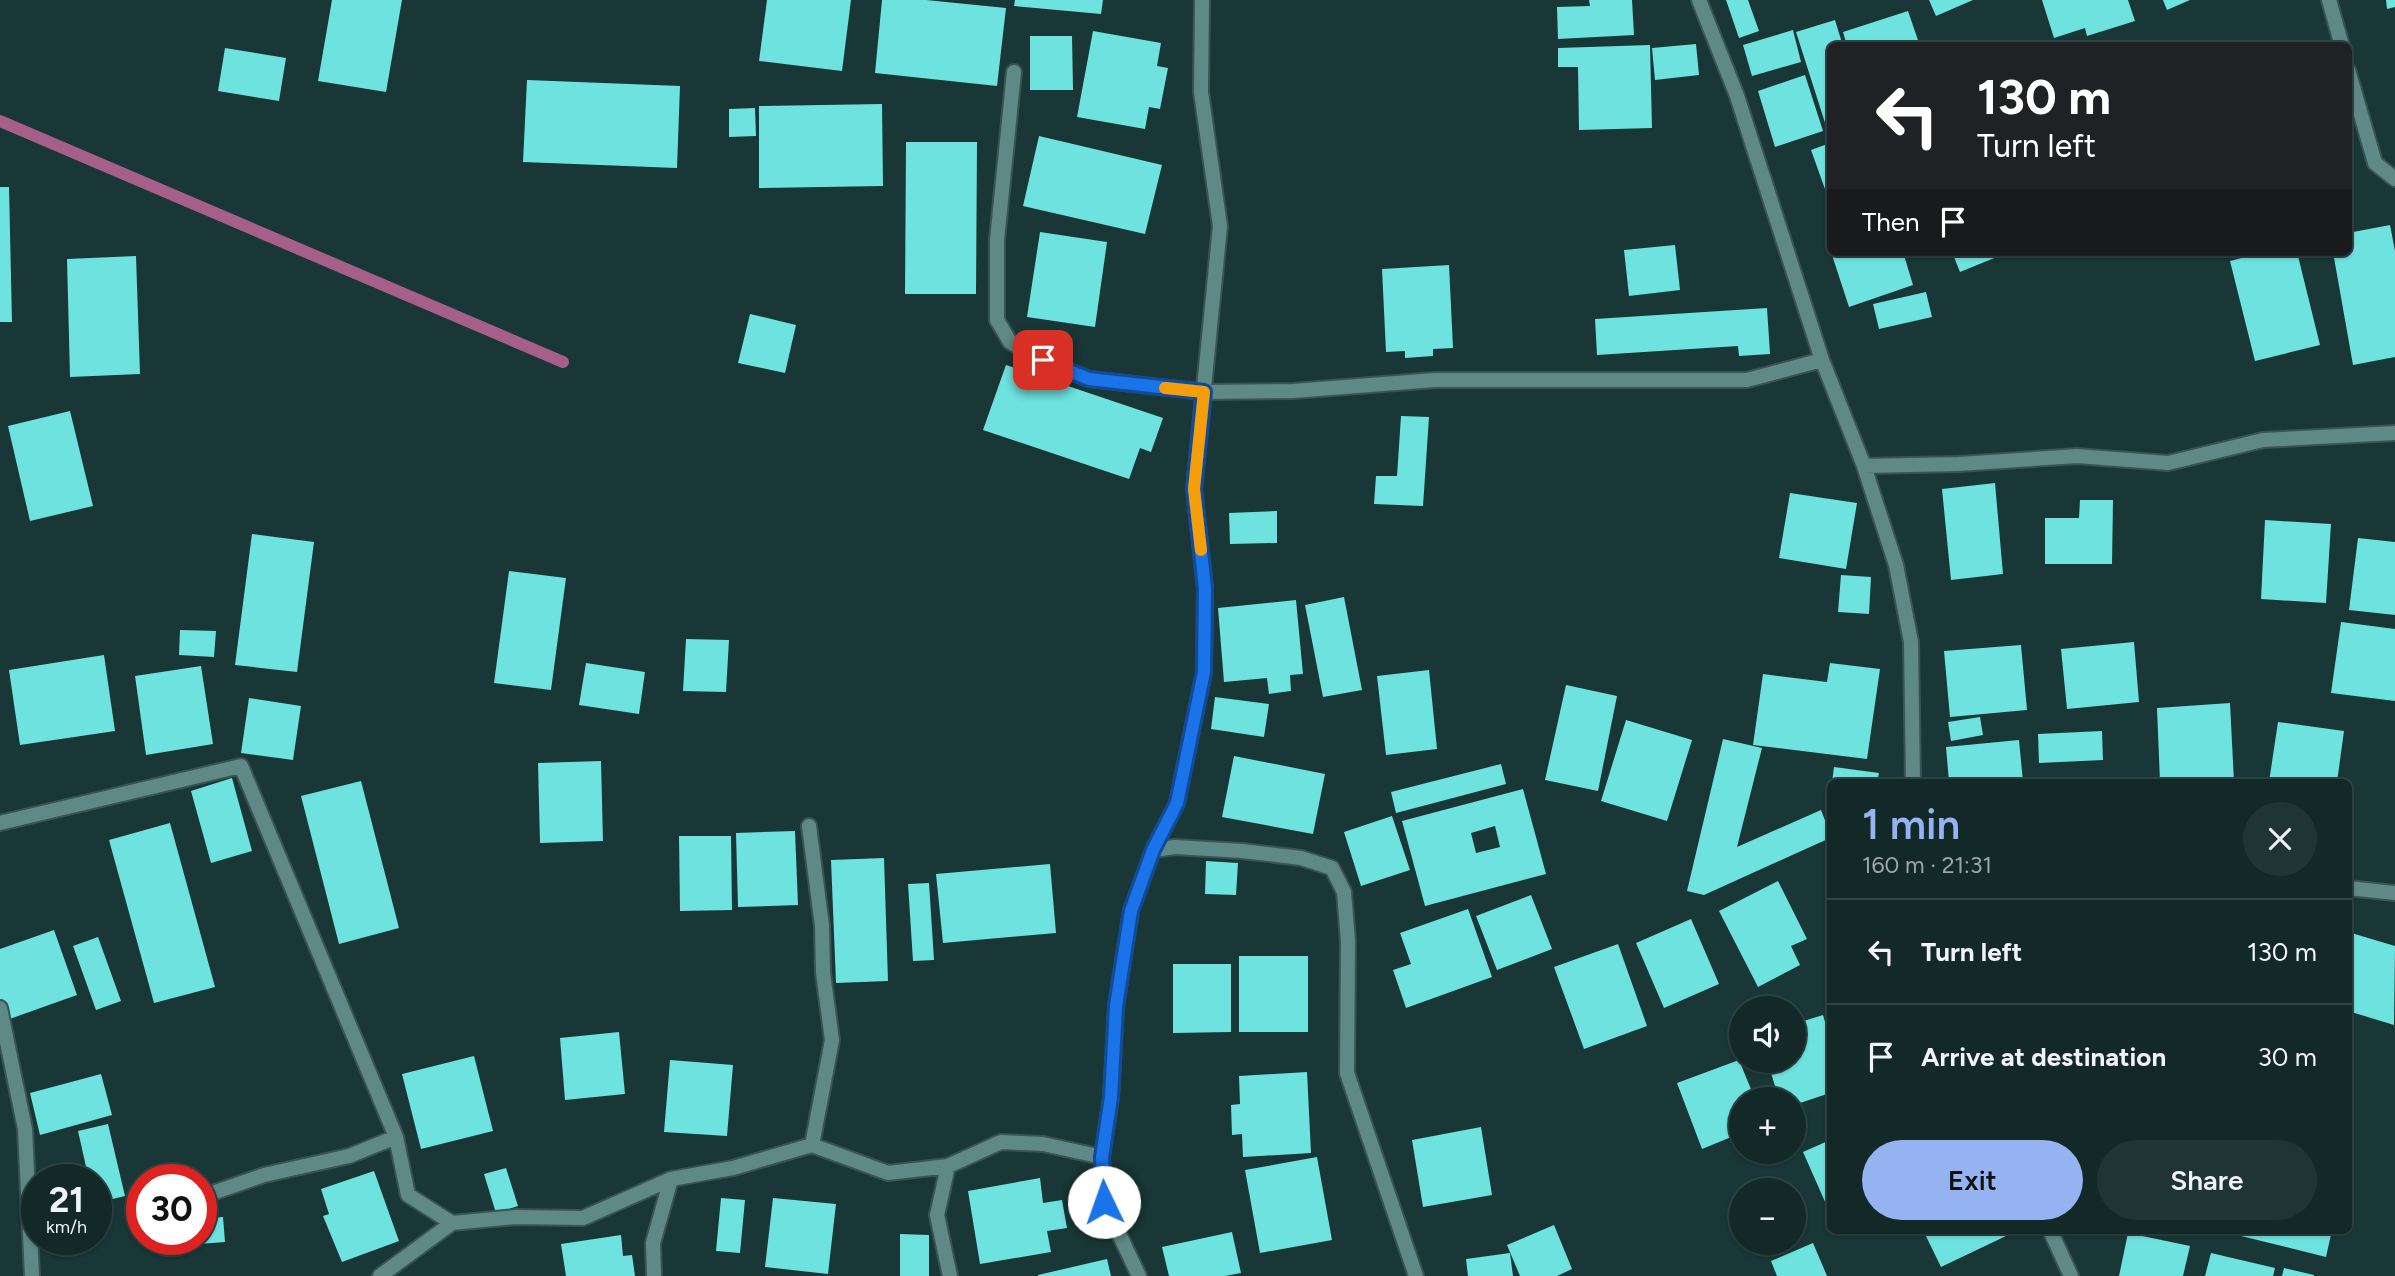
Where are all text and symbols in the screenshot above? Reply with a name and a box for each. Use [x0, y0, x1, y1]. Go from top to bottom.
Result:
text: 130 m [1977, 67, 2111, 126]
icon: left [1862, 70, 1953, 161]
text: Turn left [1977, 127, 2096, 165]
icon: arrive [1934, 203, 1972, 241]
text: Then [1862, 206, 1920, 238]
pin [1013, 330, 1073, 390]
icon: arrive [1024, 341, 1062, 379]
text: 1 min [1862, 799, 1960, 850]
button: close [2243, 802, 2317, 876]
text: 160 m · 21:31 [1862, 851, 1992, 879]
icon: left [1862, 933, 1900, 971]
text: Turn left [1921, 936, 2022, 968]
text: 130 m [2247, 936, 2317, 968]
map controls [1729, 996, 1806, 1255]
button: sound [1729, 996, 1806, 1073]
icon: arrive [1862, 1038, 1900, 1076]
text: Arrive at destination [1921, 1041, 2166, 1073]
text: 30 m [2258, 1041, 2317, 1073]
button: + [1729, 1087, 1806, 1164]
button: Exit [1862, 1140, 2083, 1220]
button: Share [2097, 1140, 2317, 1220]
speed limit sign: 30 [126, 1164, 217, 1255]
position arrow [1067, 1165, 1141, 1239]
button: − [1729, 1178, 1806, 1255]
text: 21 [49, 1179, 84, 1221]
text: km/h [46, 1216, 87, 1238]

